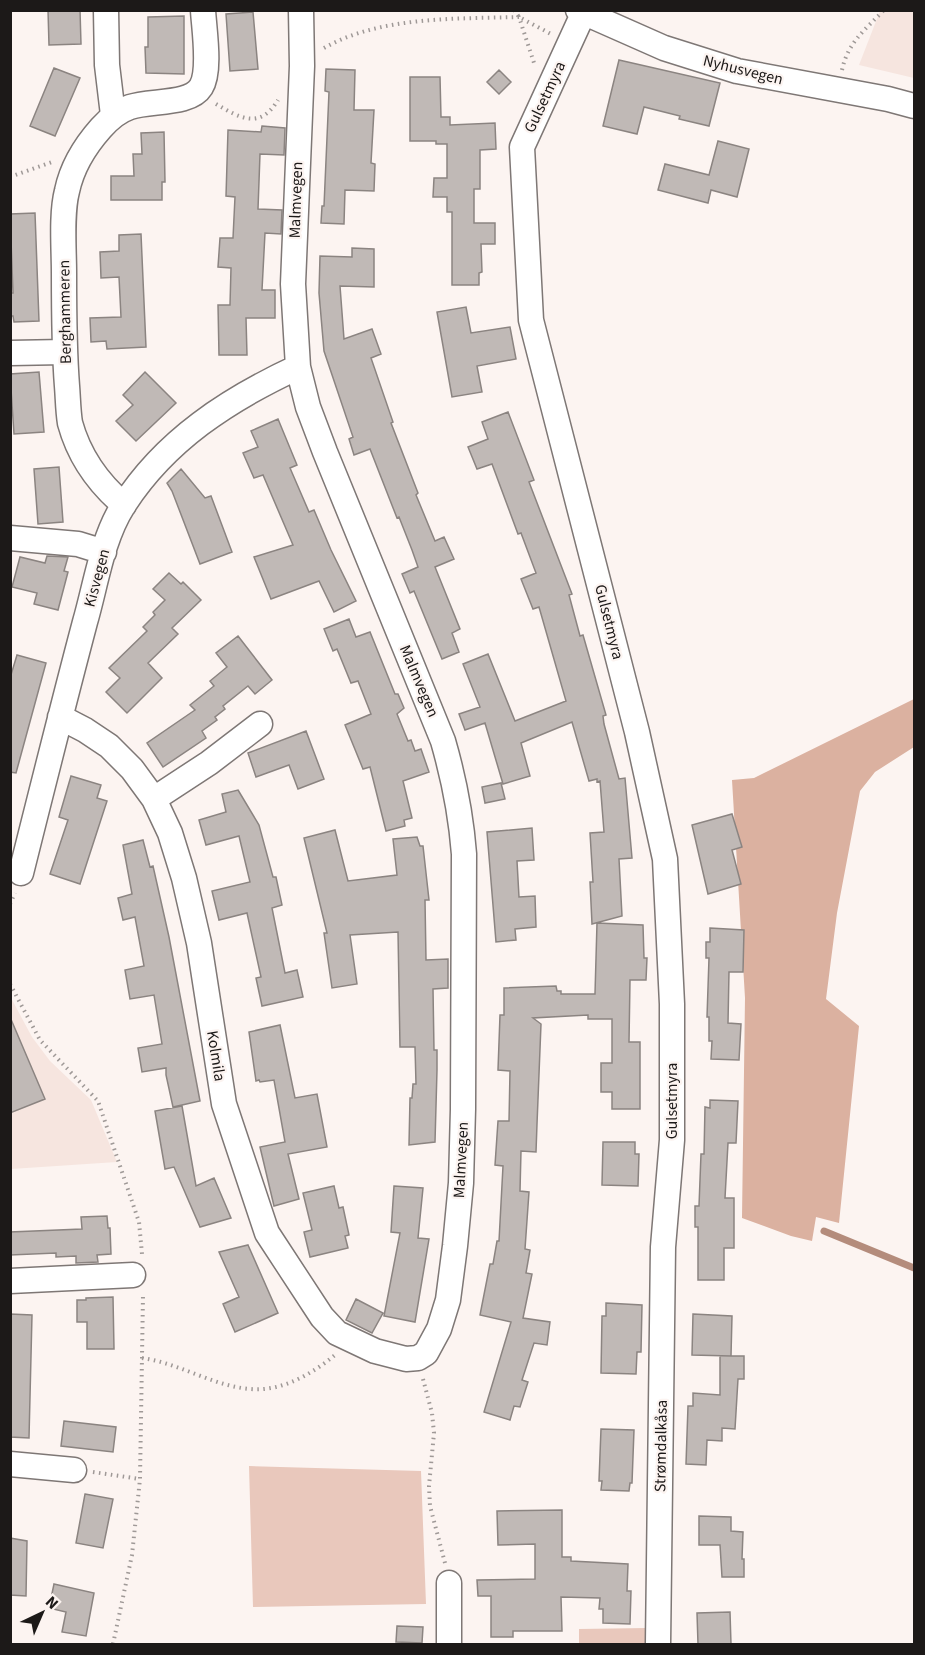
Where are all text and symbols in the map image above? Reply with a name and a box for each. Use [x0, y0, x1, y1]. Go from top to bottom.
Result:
street label: Nyhusvegen [701, 49, 785, 91]
street label: Gulsetmyra [519, 58, 571, 136]
street label: Malmvegen [284, 161, 308, 239]
street label: Berghammeren [53, 260, 77, 364]
street label: Kisvegen [79, 546, 115, 610]
street label: Gulsetmyra [589, 582, 629, 662]
street label: Malmvegen [394, 641, 444, 721]
street label: Kolmila [201, 1029, 231, 1083]
street label: Gulsetmyra [661, 1063, 683, 1139]
street label: Malmvegen [448, 1121, 474, 1199]
street label: Strømdalkåsa [649, 1400, 673, 1492]
north arrow [12, 1583, 72, 1643]
text: N [40, 1591, 63, 1615]

